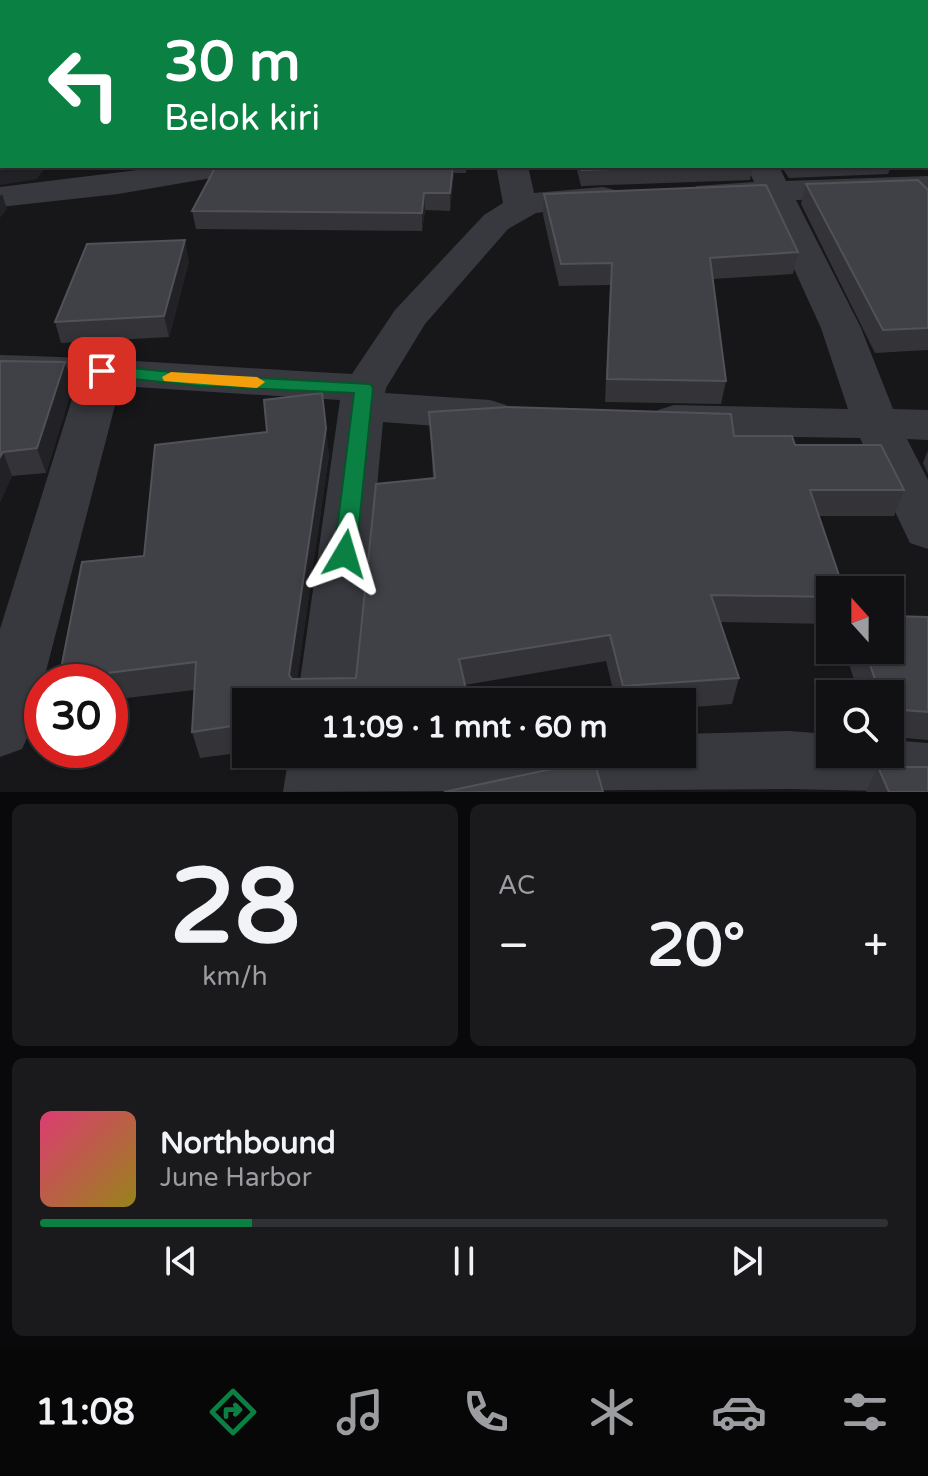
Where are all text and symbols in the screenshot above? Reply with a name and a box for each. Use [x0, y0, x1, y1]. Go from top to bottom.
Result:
text: 30 m [164, 29, 300, 96]
icon: left [32, 32, 136, 136]
text: Belok kiri [164, 97, 320, 140]
pin [68, 337, 136, 405]
icon: arrive [80, 349, 124, 393]
position arrow [303, 512, 387, 596]
north arrow [816, 576, 904, 664]
map controls [816, 576, 904, 768]
speed limit sign: 30 [24, 664, 128, 768]
button: search [816, 680, 904, 768]
text: 11:09 · 1 mnt · 60 m [321, 709, 607, 746]
text: 28 [170, 846, 300, 971]
text: AC [498, 870, 535, 901]
text: 20° [647, 910, 745, 982]
text: − [498, 920, 529, 973]
text: + [863, 920, 888, 973]
text: km/h [202, 961, 268, 992]
text: Northbound [160, 1125, 336, 1162]
text: June Harbor [160, 1162, 312, 1193]
icon: previous [159, 1239, 203, 1283]
icon: pause [442, 1239, 486, 1283]
icon: next [725, 1239, 769, 1283]
icon: directions [205, 1384, 261, 1440]
icon: music [332, 1384, 388, 1440]
icon: phone [458, 1384, 514, 1440]
icon: climate [584, 1384, 640, 1440]
icon: car [711, 1384, 767, 1440]
icon: filters [837, 1384, 893, 1440]
text: 11:08 [35, 1391, 135, 1434]

